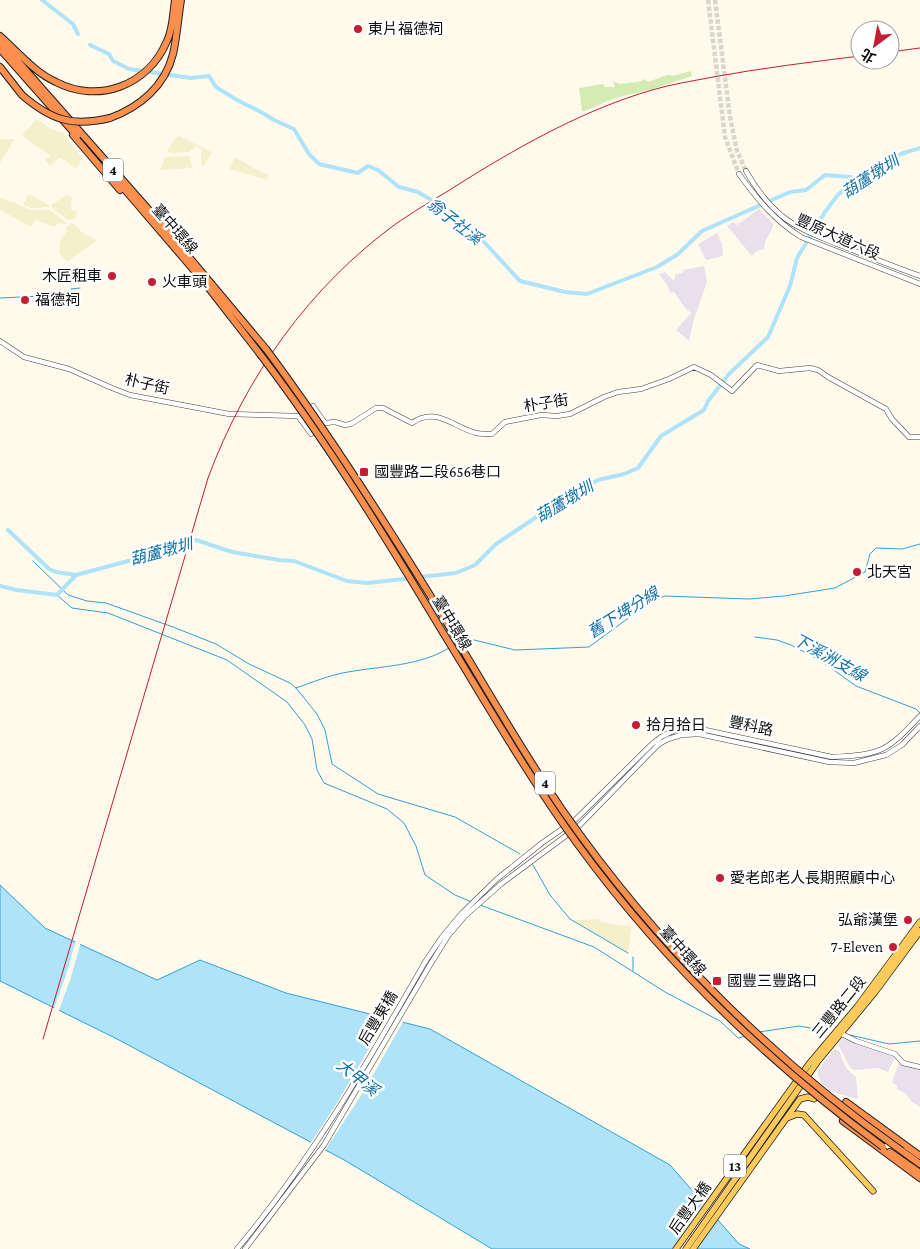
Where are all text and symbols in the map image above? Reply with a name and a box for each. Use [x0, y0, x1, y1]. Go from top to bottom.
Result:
place label: 東片福德祠 [368, 20, 443, 37]
north arrow [850, 20, 900, 70]
marker: 東片福德祠 [352, 23, 364, 35]
text: 北 [858, 46, 878, 67]
water label: 葫蘆墩圳 [839, 151, 903, 201]
road number: 4 [103, 158, 123, 182]
water label: 翁子社溪 [424, 195, 487, 249]
street label: 臺中環線 [149, 201, 201, 257]
street label: 豐原大道六段 [794, 211, 882, 263]
place label: 木匠租車 [42, 268, 102, 284]
marker: 木匠租車 [106, 270, 118, 282]
place label: 火車頭 [162, 274, 207, 290]
marker: 火車頭 [146, 276, 158, 288]
place label: 福德祠 [35, 291, 80, 308]
marker: 福德祠 [19, 294, 31, 306]
street label: 朴子街 [123, 370, 171, 397]
street label: 朴子街 [522, 391, 569, 414]
place label: 國豐路二段656巷口 [374, 464, 501, 480]
marker: 國豐路二段656巷口 [358, 466, 370, 478]
water label: 葫蘆墩圳 [532, 477, 598, 525]
water label: 葫蘆墩圳 [128, 534, 196, 568]
place label: 北天宮 [867, 563, 912, 580]
marker: 北天宮 [851, 566, 863, 578]
water label: 舊下埤分線 [585, 583, 663, 641]
street label: 臺中環線 [430, 593, 474, 653]
water label: 下溪洲支線 [791, 631, 871, 685]
street label: 豐科路 [727, 713, 775, 739]
place label: 拾月拾日 [646, 717, 706, 733]
marker: 拾月拾日 [630, 719, 642, 731]
road number: 4 [535, 771, 555, 794]
place label: 愛老郎老人長期照顧中心 [730, 870, 895, 886]
marker: 愛老郎老人長期照顧中心 [714, 872, 726, 884]
place label: 弘爺漢堡 [838, 912, 898, 928]
marker: 弘爺漢堡 [902, 914, 914, 926]
street label: 臺中環線 [657, 923, 709, 979]
place label: 7-Eleven [831, 939, 883, 955]
marker: 7-Eleven [887, 941, 899, 953]
place label: 國豐三豐路口 [727, 973, 817, 989]
street label: 三豐路二段 [809, 973, 869, 1041]
marker: 國豐三豐路口 [711, 975, 723, 987]
street label: 后豐東橋 [356, 988, 400, 1048]
water label: 大甲溪 [334, 1056, 383, 1100]
road number: 13 [724, 1154, 746, 1178]
street label: 后豐大橋 [666, 1179, 714, 1237]

